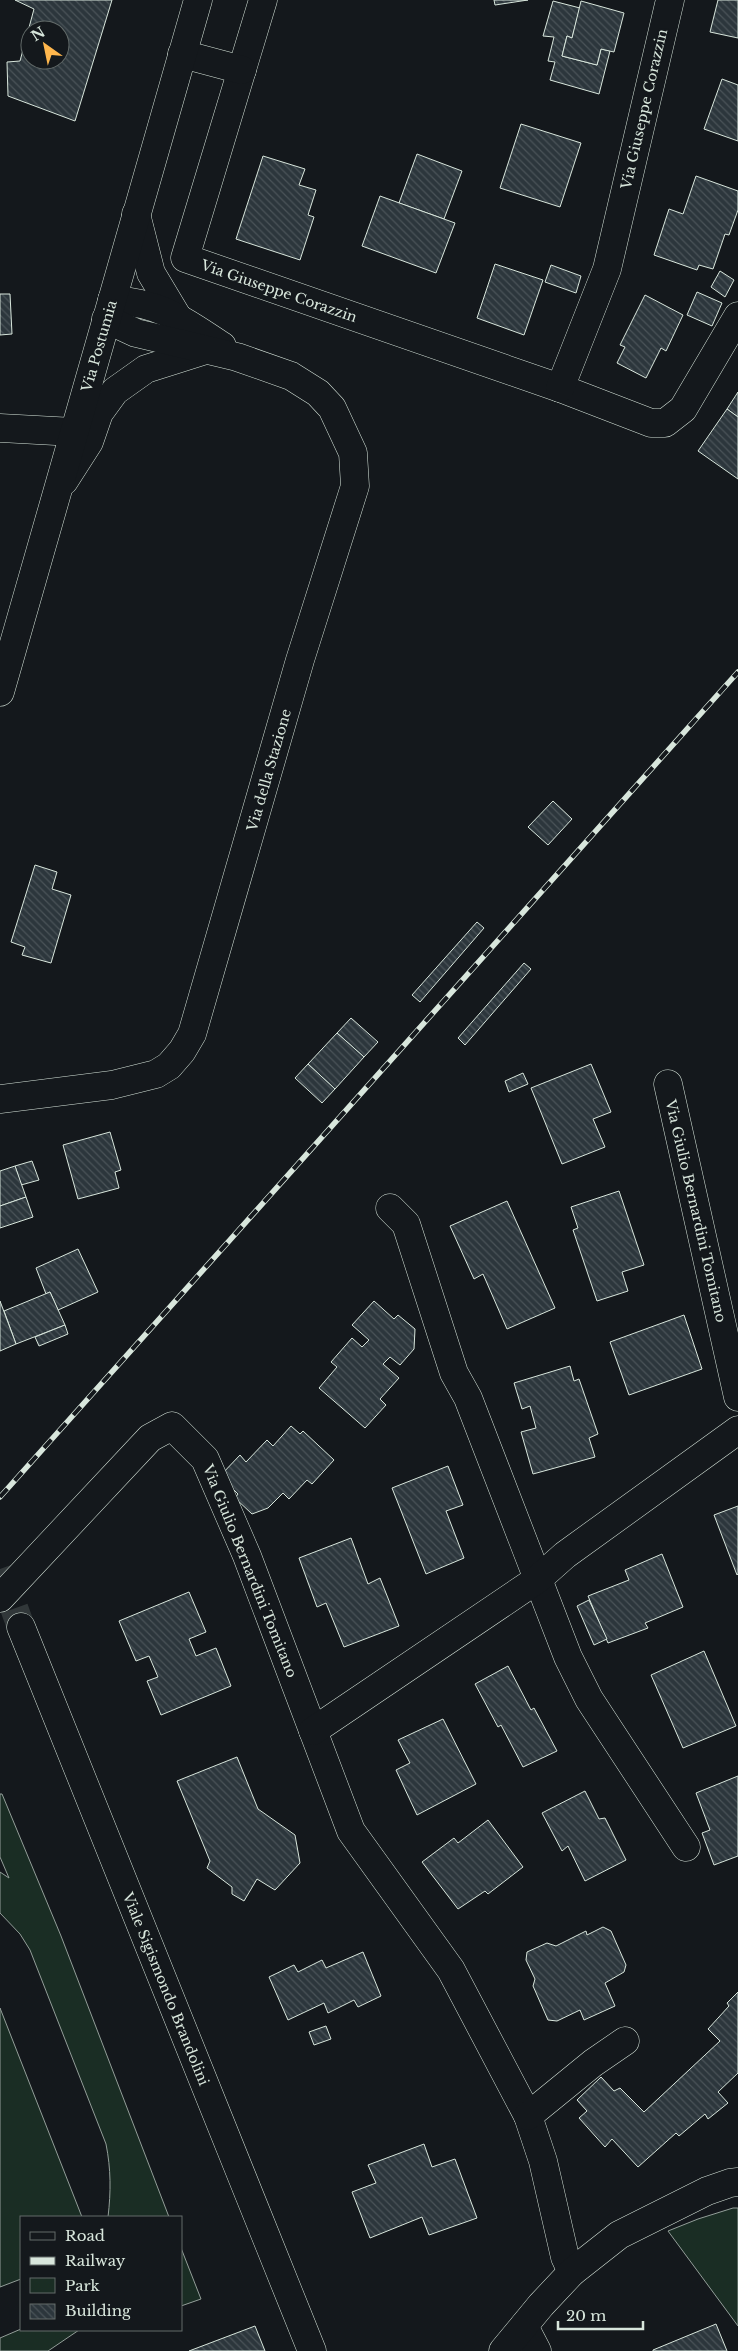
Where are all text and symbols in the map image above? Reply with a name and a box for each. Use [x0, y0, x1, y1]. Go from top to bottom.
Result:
north arrow [20, 20, 70, 70]
text: N [27, 23, 48, 45]
street label: Via Giuseppe Corazzin [617, 27, 671, 192]
street label: Via Giuseppe Corazzin [198, 255, 360, 326]
street label: Via Postumia [77, 298, 121, 395]
street label: Via della Stazione [243, 707, 295, 834]
street label: Via Giulio Bernardini Tomitano [661, 1097, 730, 1324]
street label: Via Giulio Bernardini Tomitano [199, 1461, 301, 1680]
street label: Viale Sigismondo Brandolini [119, 1889, 213, 2089]
legend [20, 2216, 182, 2331]
text: Road [65, 2226, 105, 2245]
text: Railway [65, 2251, 126, 2270]
text: Park [65, 2276, 101, 2295]
scale bar [558, 2298, 643, 2330]
text: Building [65, 2301, 132, 2320]
text: 20 m [566, 2306, 606, 2325]

